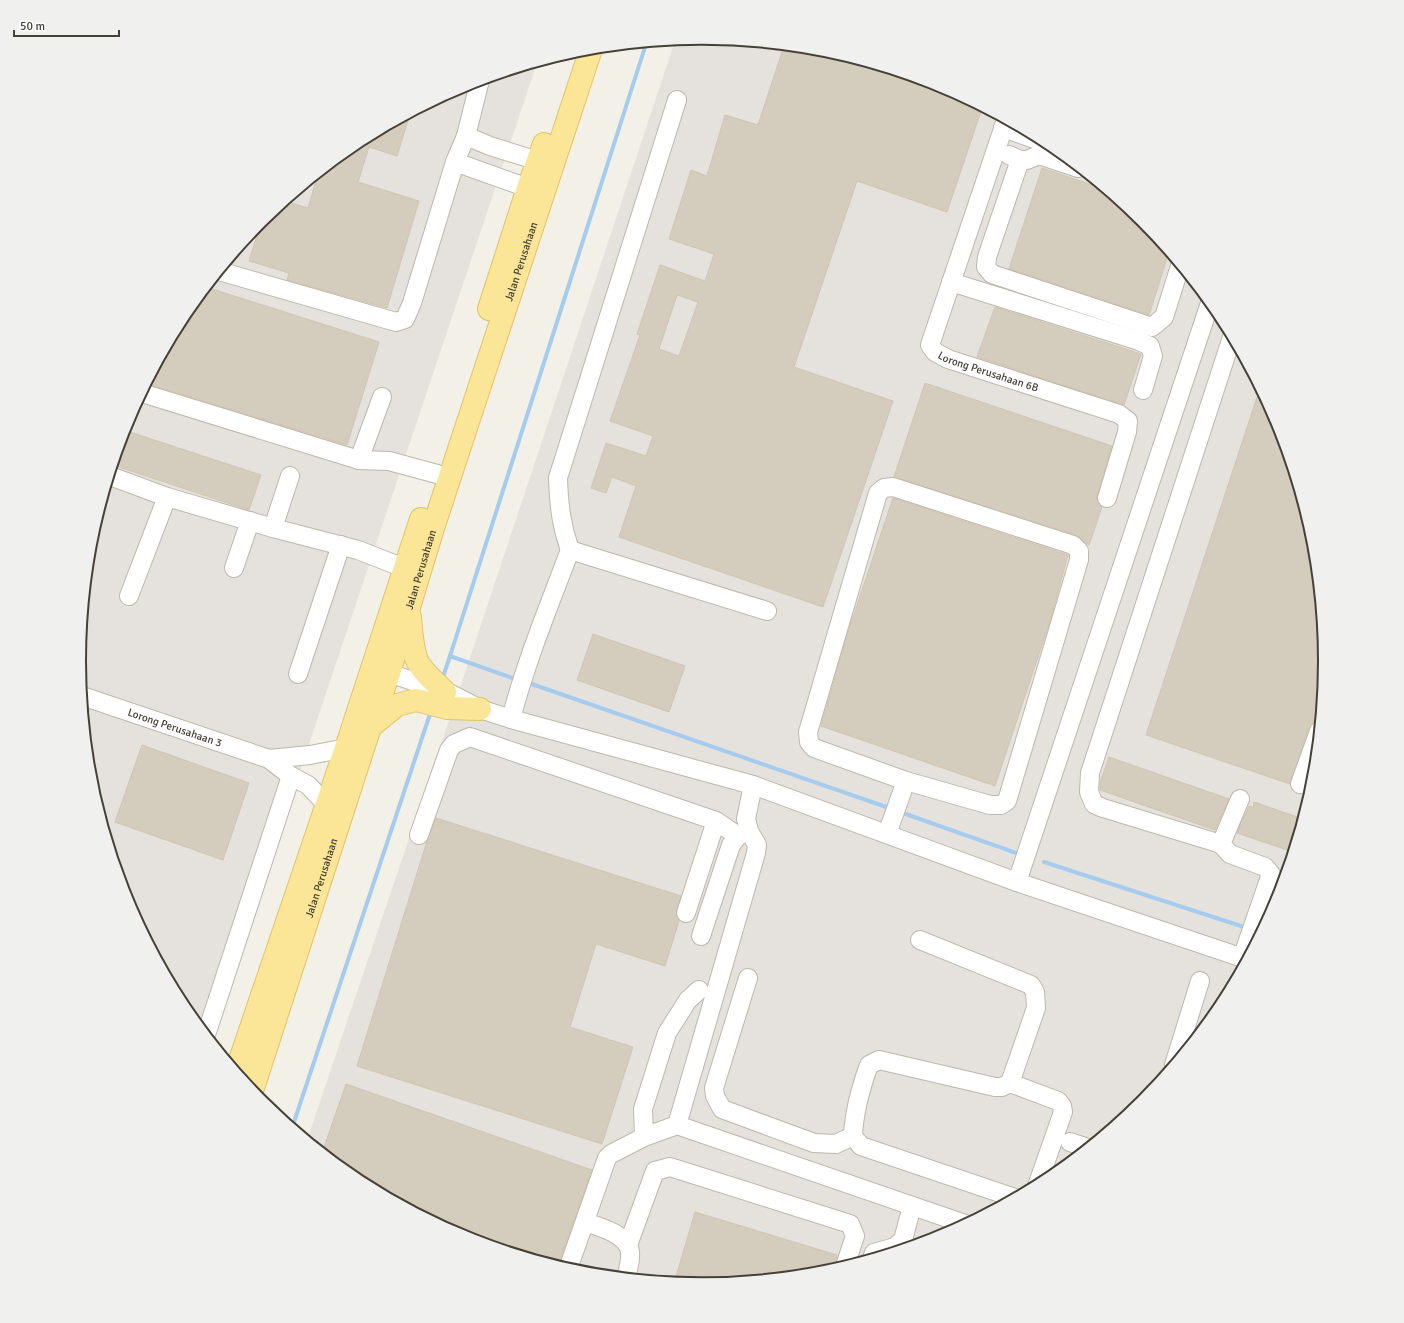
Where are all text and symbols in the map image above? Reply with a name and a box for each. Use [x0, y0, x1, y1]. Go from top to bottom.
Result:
scale bar [14, 12, 119, 38]
text: 50 m [20, 19, 45, 34]
street label: Jalan Perusahaan [502, 220, 540, 303]
street label: Lorong Perusahaan 6B [935, 349, 1040, 395]
street label: Jalan Perusahaan [403, 528, 439, 611]
street label: Lorong Perusahaan 3 [126, 706, 224, 750]
street label: Jalan Perusahaan [303, 837, 340, 919]

